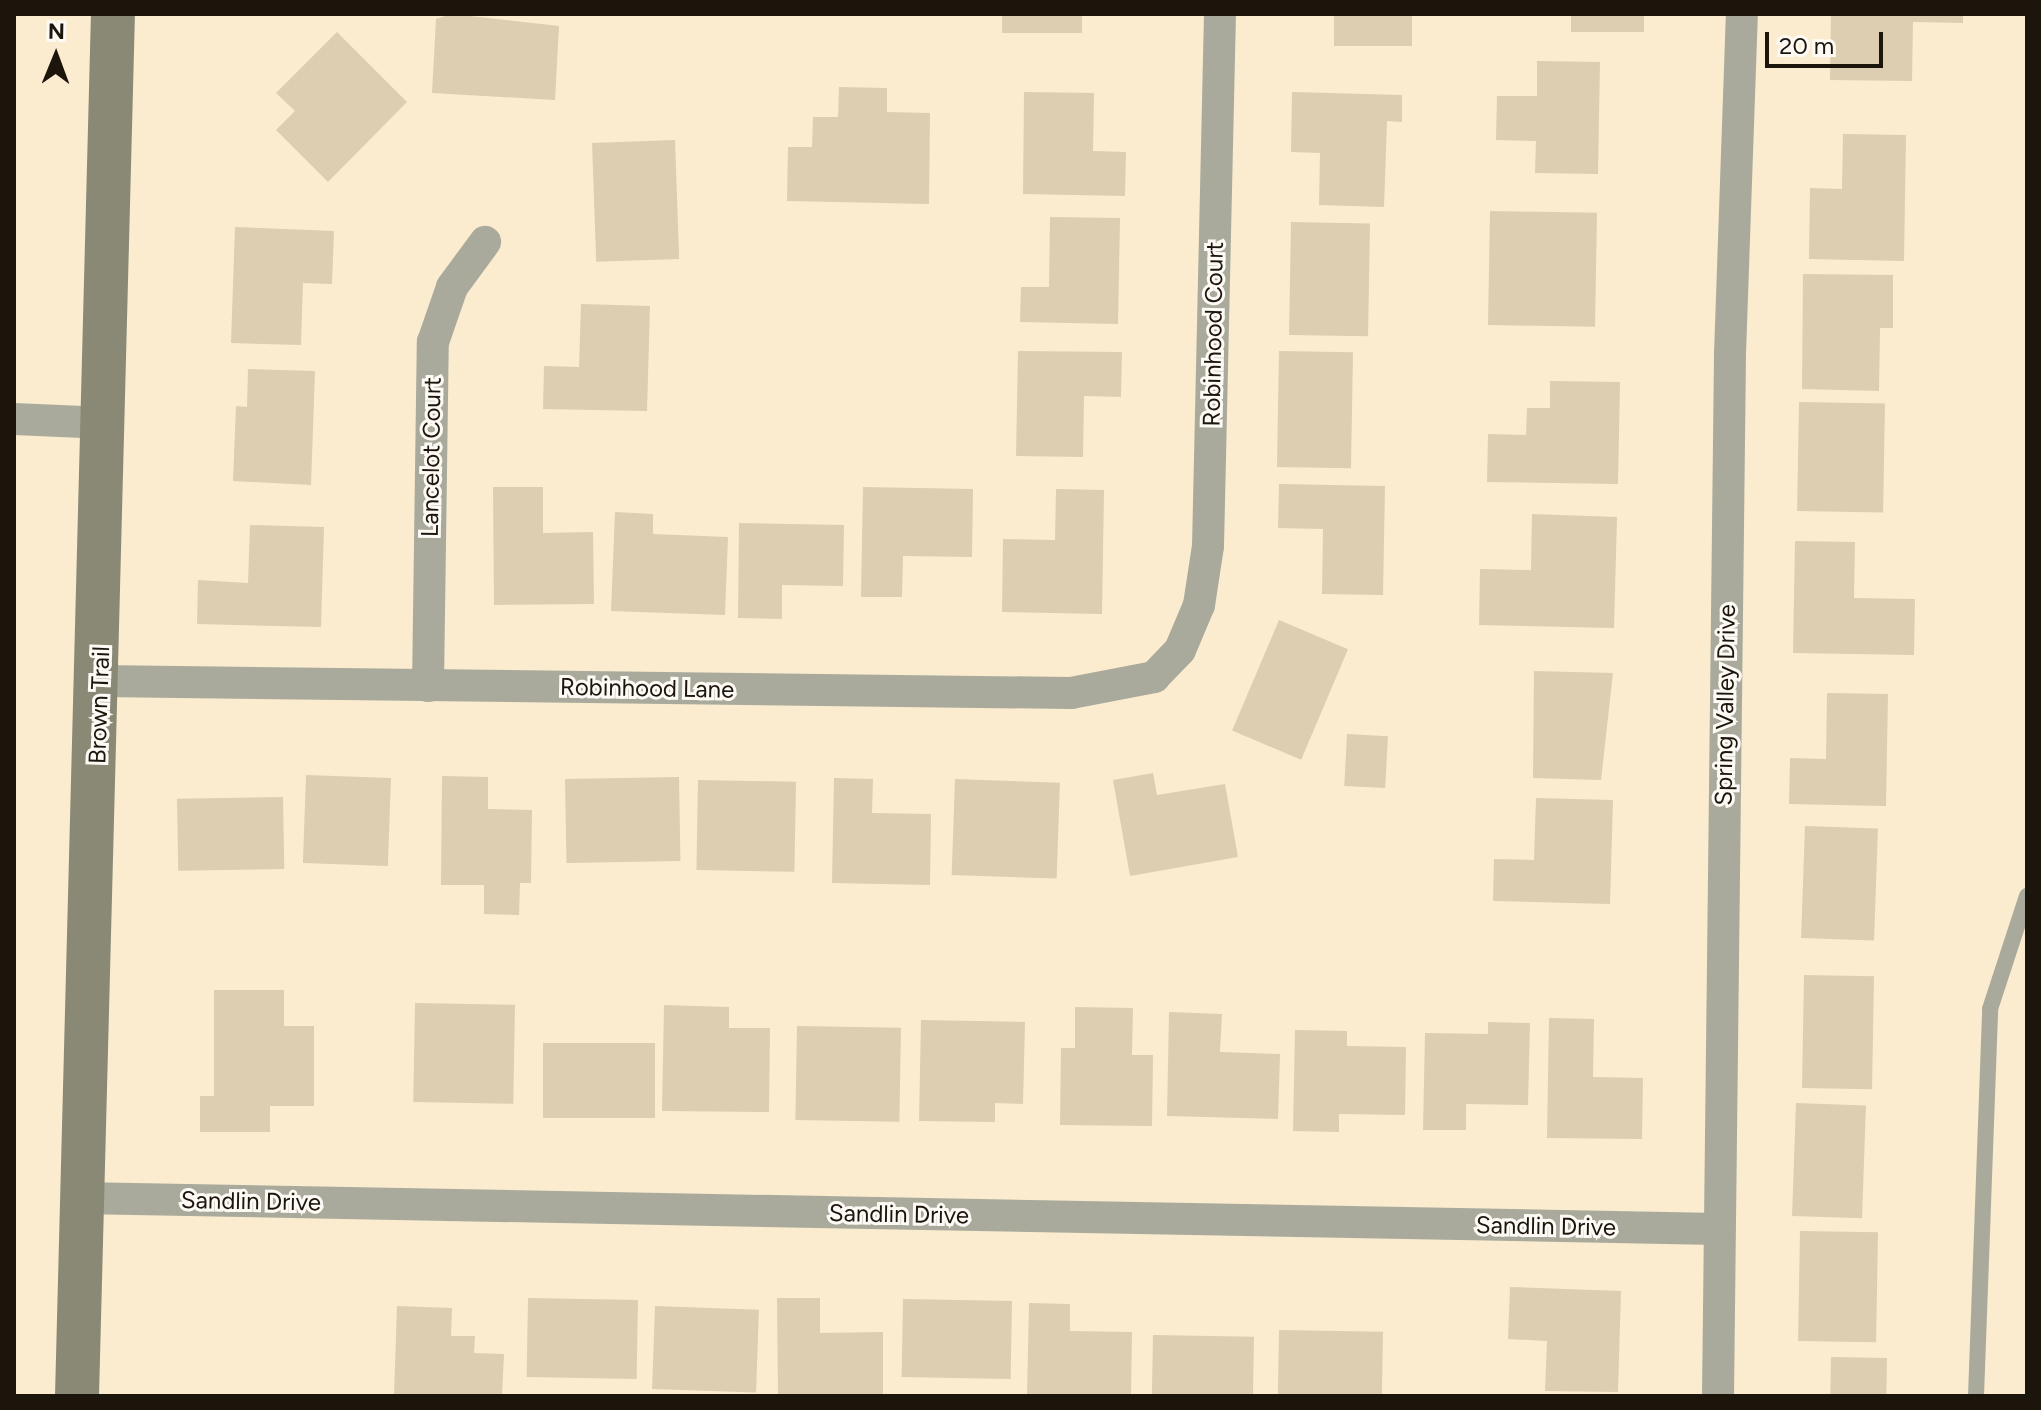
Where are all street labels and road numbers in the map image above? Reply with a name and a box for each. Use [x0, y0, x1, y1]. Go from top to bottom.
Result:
street label: Robinhood Court [1197, 241, 1229, 427]
street label: Lancelot Court [415, 377, 447, 537]
street label: Spring Valley Drive [1709, 604, 1741, 806]
street label: Brown Trail [83, 646, 115, 764]
street label: Robinhood Lane [560, 672, 734, 704]
street label: Sandlin Drive [181, 1185, 321, 1217]
street label: Sandlin Drive [829, 1198, 969, 1230]
street label: Sandlin Drive [1476, 1210, 1616, 1242]

